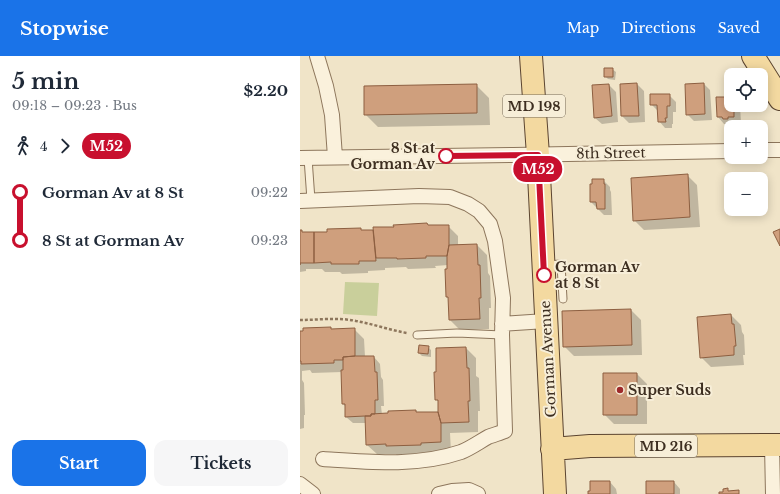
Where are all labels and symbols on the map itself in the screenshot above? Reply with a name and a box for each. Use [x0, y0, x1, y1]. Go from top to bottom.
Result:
road number: MD 198 [503, 95, 565, 117]
place label: 8 St at Gorman Av [350, 139, 436, 173]
street label: 8th Street [576, 143, 647, 163]
marker: 8 St at Gorman Av [438, 148, 454, 164]
line badge: M52 [515, 156, 561, 182]
place label: Gorman Av at 8 St [555, 258, 640, 292]
marker: Gorman Av at 8 St [536, 267, 552, 283]
street label: Gorman Avenue [536, 300, 560, 418]
place label: Super Suds [628, 381, 711, 399]
marker: Super Suds [615, 385, 625, 395]
road number: MD 216 [635, 435, 697, 457]

